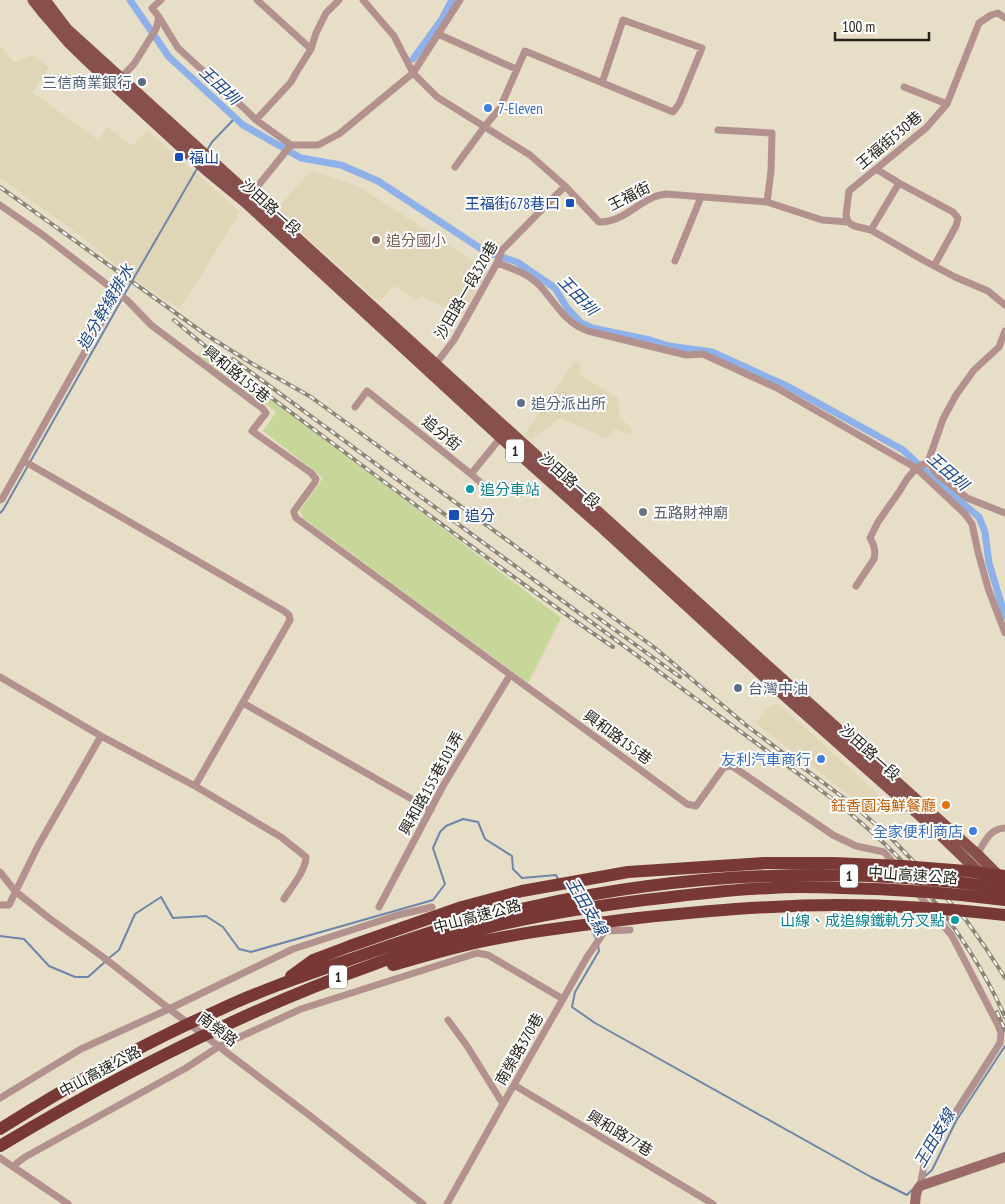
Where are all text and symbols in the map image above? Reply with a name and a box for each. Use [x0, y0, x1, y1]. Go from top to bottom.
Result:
scale bar [835, 10, 929, 42]
text: 100 m [842, 17, 875, 36]
water label: 王田圳 [196, 61, 246, 110]
place label: 三信商業銀行 [42, 73, 132, 92]
marker: 三信商業銀行 [136, 76, 148, 88]
place label: 7-Eleven [498, 99, 543, 118]
marker: 7-Eleven [482, 102, 494, 114]
street label: 王福街530巷 [852, 107, 926, 173]
place label: 福山 [189, 148, 219, 167]
marker: 福山 [173, 151, 185, 163]
street label: 沙田路一段 [237, 175, 305, 239]
street label: 王福街 [605, 177, 653, 215]
place label: 王福街678巷口 [465, 194, 560, 213]
marker: 王福街678巷口 [564, 197, 576, 209]
place label: 追分國小 [386, 231, 446, 250]
marker: 追分國小 [370, 234, 382, 246]
street label: 沙田路一段320巷 [430, 238, 502, 342]
water label: 追分幹線排水 [72, 260, 138, 354]
water label: 王田圳 [554, 271, 603, 321]
street label: 興和路155巷 [200, 341, 274, 407]
place label: 追分派出所 [531, 394, 606, 413]
marker: 追分派出所 [515, 397, 527, 409]
street label: 追分街 [419, 411, 465, 455]
road number: 1 [506, 440, 524, 462]
street label: 沙田路一段 [536, 448, 604, 512]
water label: 王田圳 [923, 448, 974, 496]
place label: 追分車站 [480, 480, 540, 499]
marker: 追分車站 [464, 483, 476, 495]
place label: 五路財神廟 [653, 503, 728, 522]
place label: 追分 [465, 506, 495, 525]
marker: 五路財神廟 [637, 506, 649, 518]
marker: 追分 [447, 508, 461, 522]
place label: 台灣中油 [748, 679, 808, 698]
marker: 台灣中油 [732, 682, 744, 694]
street label: 興和路155巷 [580, 706, 656, 768]
street label: 沙田路一段 [836, 720, 904, 784]
street label: 興和路155巷101弄 [395, 728, 467, 838]
place label: 友利汽車商行 [721, 750, 811, 769]
marker: 友利汽車商行 [815, 753, 827, 765]
place label: 鈺香園海鮮餐廳 [831, 796, 936, 815]
marker: 鈺香園海鮮餐廳 [940, 799, 952, 811]
place label: 全家便利商店 [873, 822, 963, 841]
marker: 全家便利商店 [967, 825, 979, 837]
street label: 中山高速公路 [867, 862, 959, 888]
road number: 1 [840, 864, 858, 888]
water label: 王田支線 [562, 873, 613, 940]
street label: 中山高速公路 [431, 895, 523, 937]
place label: 山線、成追線鐵軌分叉點 [780, 911, 945, 930]
marker: 山線、成追線鐵軌分叉點 [949, 914, 961, 926]
road number: 1 [329, 966, 347, 989]
street label: 南榮路 [194, 1008, 242, 1050]
street label: 南榮路370巷 [491, 1009, 547, 1089]
street label: 中山高速公路 [56, 1041, 144, 1101]
water label: 王田支線 [909, 1104, 960, 1171]
street label: 興和路77巷 [584, 1106, 656, 1160]

